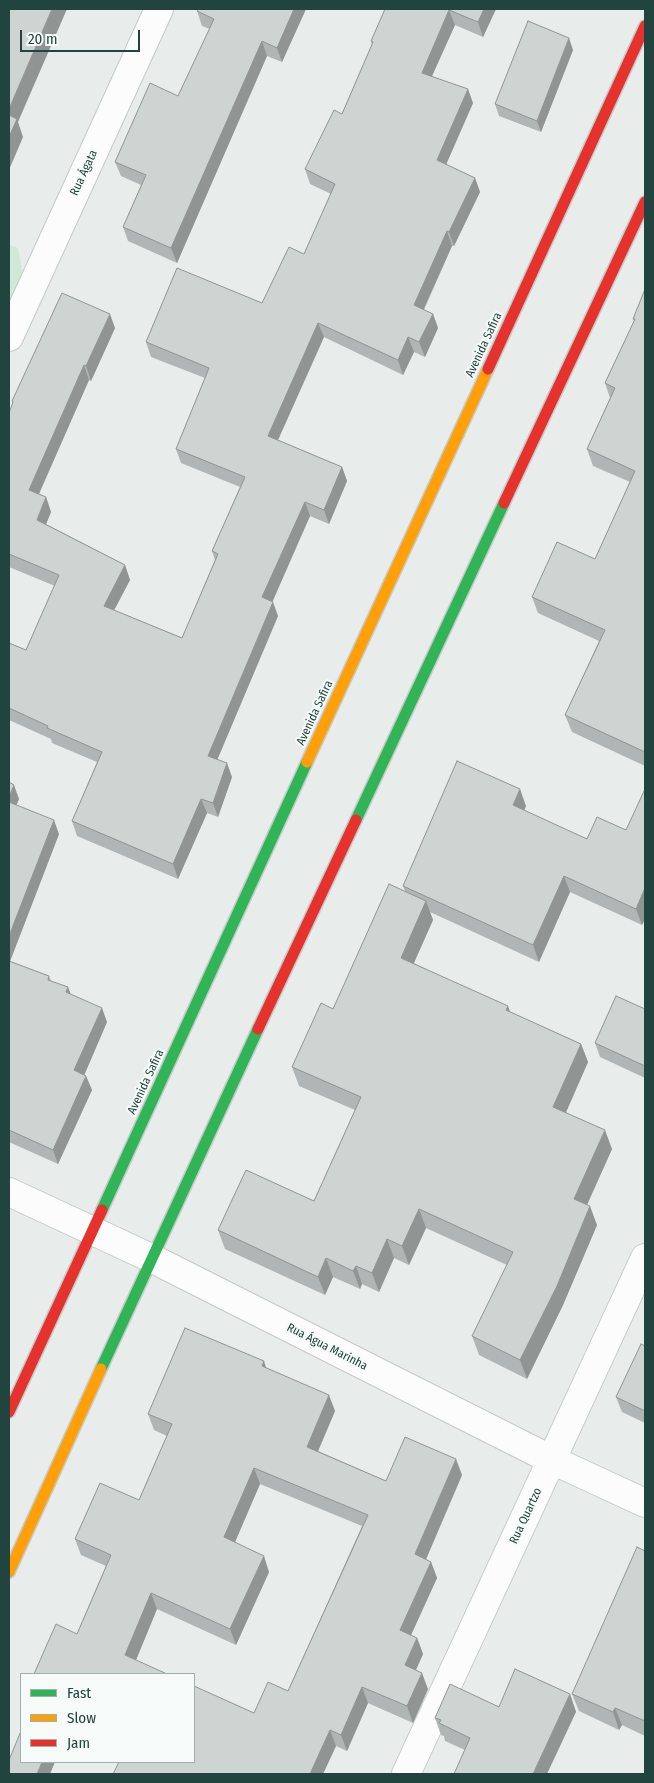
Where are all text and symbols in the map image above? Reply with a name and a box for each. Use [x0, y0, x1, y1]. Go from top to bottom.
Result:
scale bar [22, 20, 142, 52]
text: 20 m [28, 30, 58, 48]
street label: Rua Ágata [67, 148, 101, 198]
street label: Avenida Safira [463, 310, 505, 380]
street label: Avenida Safira [294, 678, 336, 748]
street label: Avenida Safira [125, 1047, 167, 1117]
street label: Rua Água Marinha [284, 1321, 370, 1373]
street label: Rua Quartzo [507, 1486, 545, 1546]
legend [20, 1673, 195, 1763]
text: Fast [67, 1684, 91, 1702]
text: Slow [67, 1709, 96, 1727]
text: Jam [67, 1734, 90, 1752]

